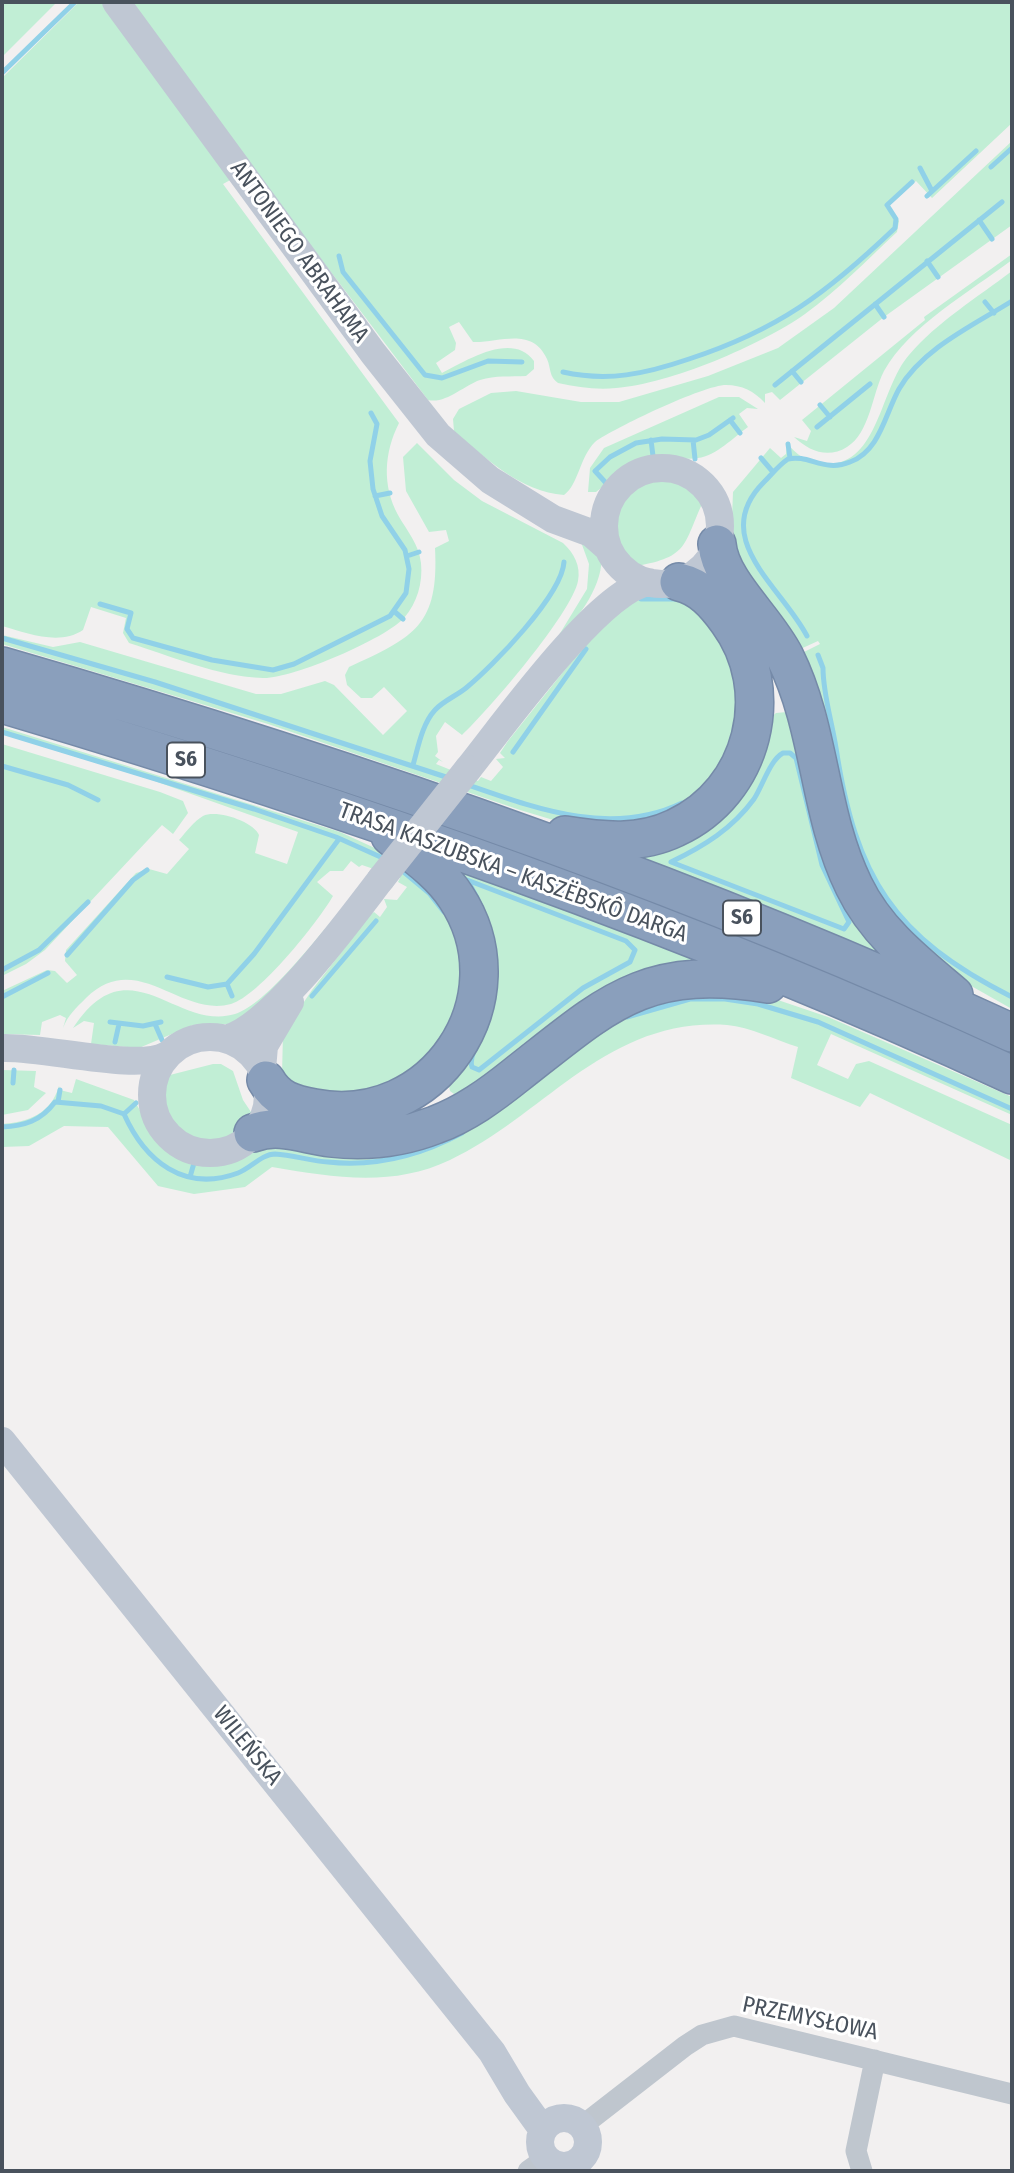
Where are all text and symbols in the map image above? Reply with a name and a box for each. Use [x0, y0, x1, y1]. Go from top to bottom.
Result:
street label: ANTONIEGO ABRAHAMA [224, 156, 374, 348]
road number: S6 [167, 742, 205, 778]
street label: TRASA KASZUBSKA – KASZËBSKÔ DARGA [335, 797, 691, 949]
road number: S6 [723, 900, 761, 936]
street label: WILEŃSKA [207, 1701, 287, 1791]
street label: PRZEMYSŁOWA [740, 1991, 880, 2047]

